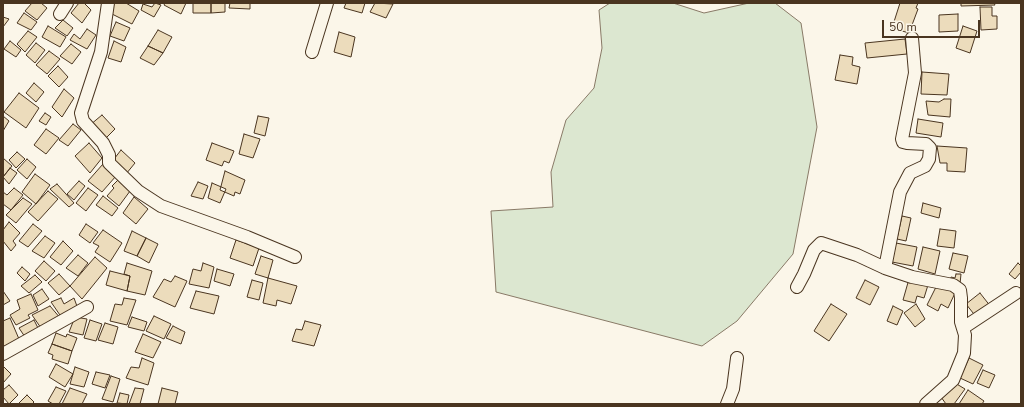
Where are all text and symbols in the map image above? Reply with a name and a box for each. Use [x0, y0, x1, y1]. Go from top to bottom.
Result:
scale bar [884, 12, 982, 38]
text: 50 m [889, 19, 917, 35]

